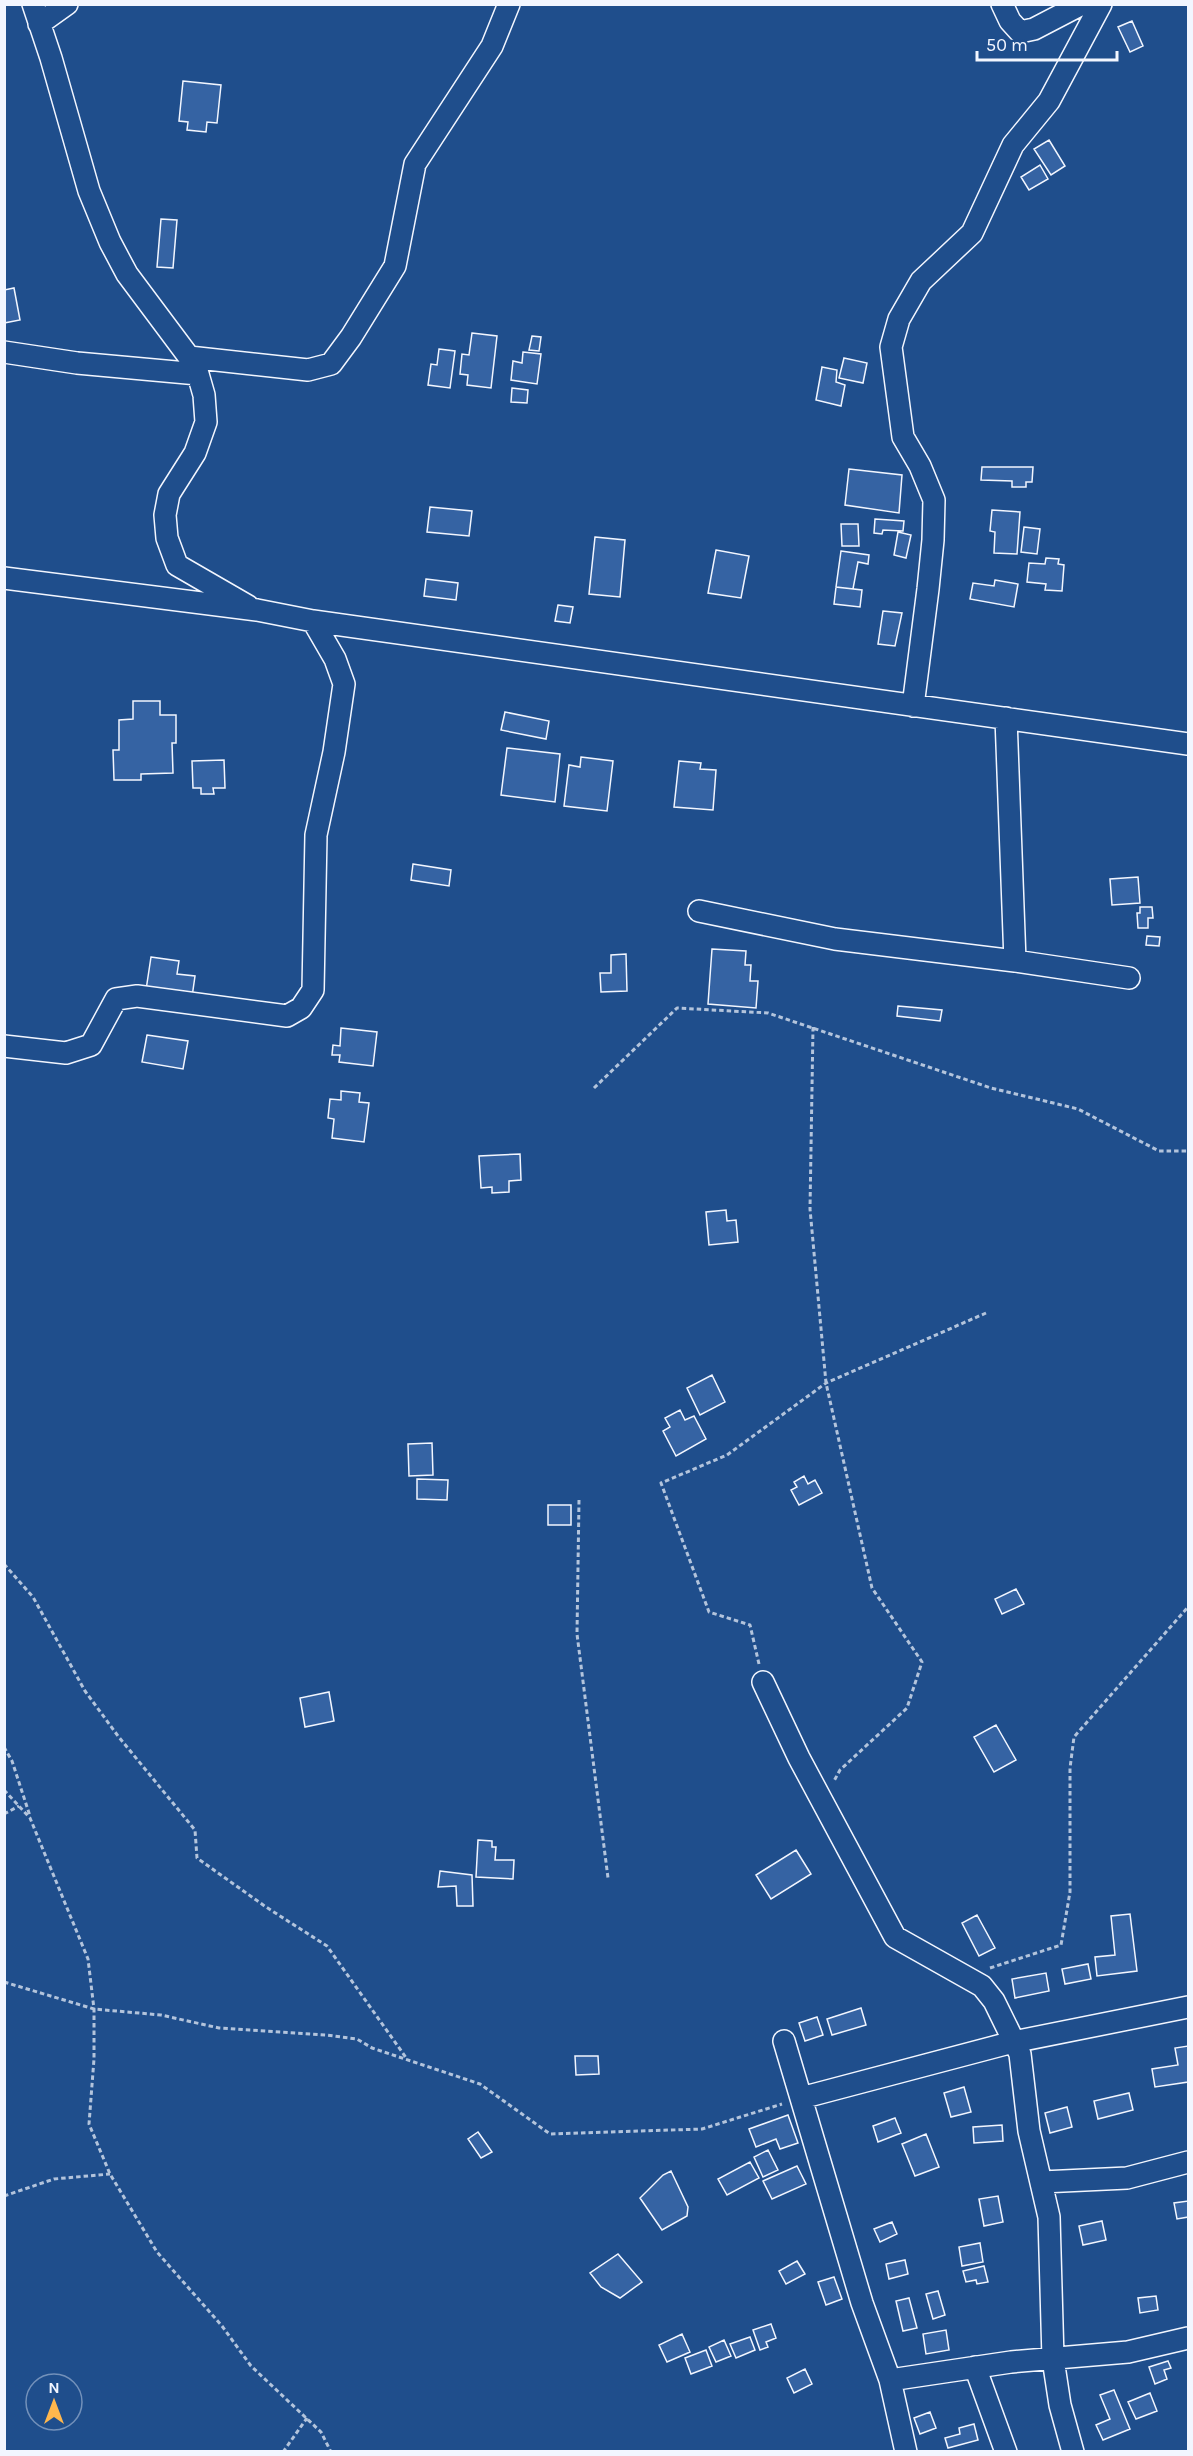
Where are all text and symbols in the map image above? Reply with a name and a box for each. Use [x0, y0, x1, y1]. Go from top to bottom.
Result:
scale bar [977, 24, 1116, 62]
text: 50 m [986, 34, 1028, 56]
north arrow [24, 2372, 84, 2432]
text: N [48, 2378, 60, 2397]

